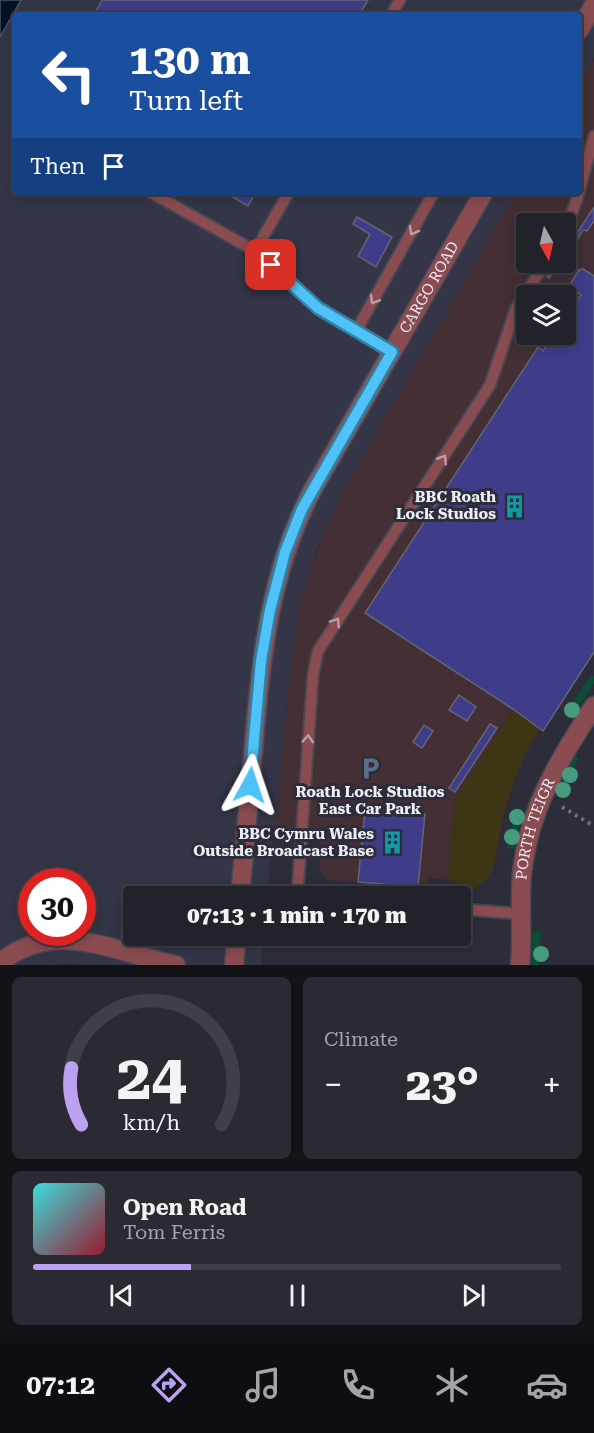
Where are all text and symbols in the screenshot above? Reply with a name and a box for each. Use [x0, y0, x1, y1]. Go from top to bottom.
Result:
text: 130 m [129, 35, 251, 84]
icon: left [30, 36, 108, 114]
text: Turn left [129, 85, 243, 117]
icon: arrive [97, 150, 130, 183]
text: Then [30, 154, 85, 179]
north arrow [516, 213, 576, 273]
map controls [516, 213, 576, 345]
one-way arrow [409, 224, 420, 235]
street label: CARGO ROAD [396, 238, 463, 337]
pin [245, 239, 296, 290]
icon: arrive [254, 248, 287, 281]
button: layers [516, 285, 576, 345]
one-way arrow [370, 294, 381, 304]
one-way arrow [435, 455, 447, 465]
place label: BBC Roath Lock Studios [396, 488, 496, 523]
building icon: BBC Roath Lock Studios [501, 493, 527, 519]
one-way arrow [329, 618, 340, 629]
one-way arrow [301, 734, 314, 743]
position arrow [218, 753, 282, 817]
parking icon: Roath Lock Studios East Car Park [357, 755, 383, 781]
street label: PORTH TEIGR [512, 775, 559, 881]
place label: Roath Lock Studios East Car Park [295, 783, 445, 818]
place label: BBC Cymru Wales Outside Broadcast Base [193, 825, 374, 860]
building icon: BBC Cymru Wales Outside Broadcast Base [379, 830, 405, 856]
speed limit sign: 30 [18, 868, 96, 946]
text: 07:13 · 1 min · 170 m [187, 903, 407, 928]
text: Climate [324, 1027, 398, 1051]
text: 24 [117, 1041, 186, 1114]
text: 23° [406, 1058, 479, 1111]
text: − [324, 1065, 342, 1104]
text: + [543, 1065, 561, 1104]
text: km/h [123, 1110, 180, 1135]
text: Open Road [123, 1195, 246, 1220]
text: Tom Ferris [123, 1220, 225, 1244]
icon: previous [105, 1279, 138, 1312]
icon: pause [281, 1279, 314, 1312]
icon: next [457, 1279, 490, 1312]
icon: directions [148, 1364, 190, 1406]
icon: music [242, 1364, 284, 1406]
icon: phone [337, 1364, 379, 1406]
icon: climate [431, 1364, 473, 1406]
icon: car [526, 1364, 568, 1406]
text: 07:12 [26, 1369, 95, 1401]

